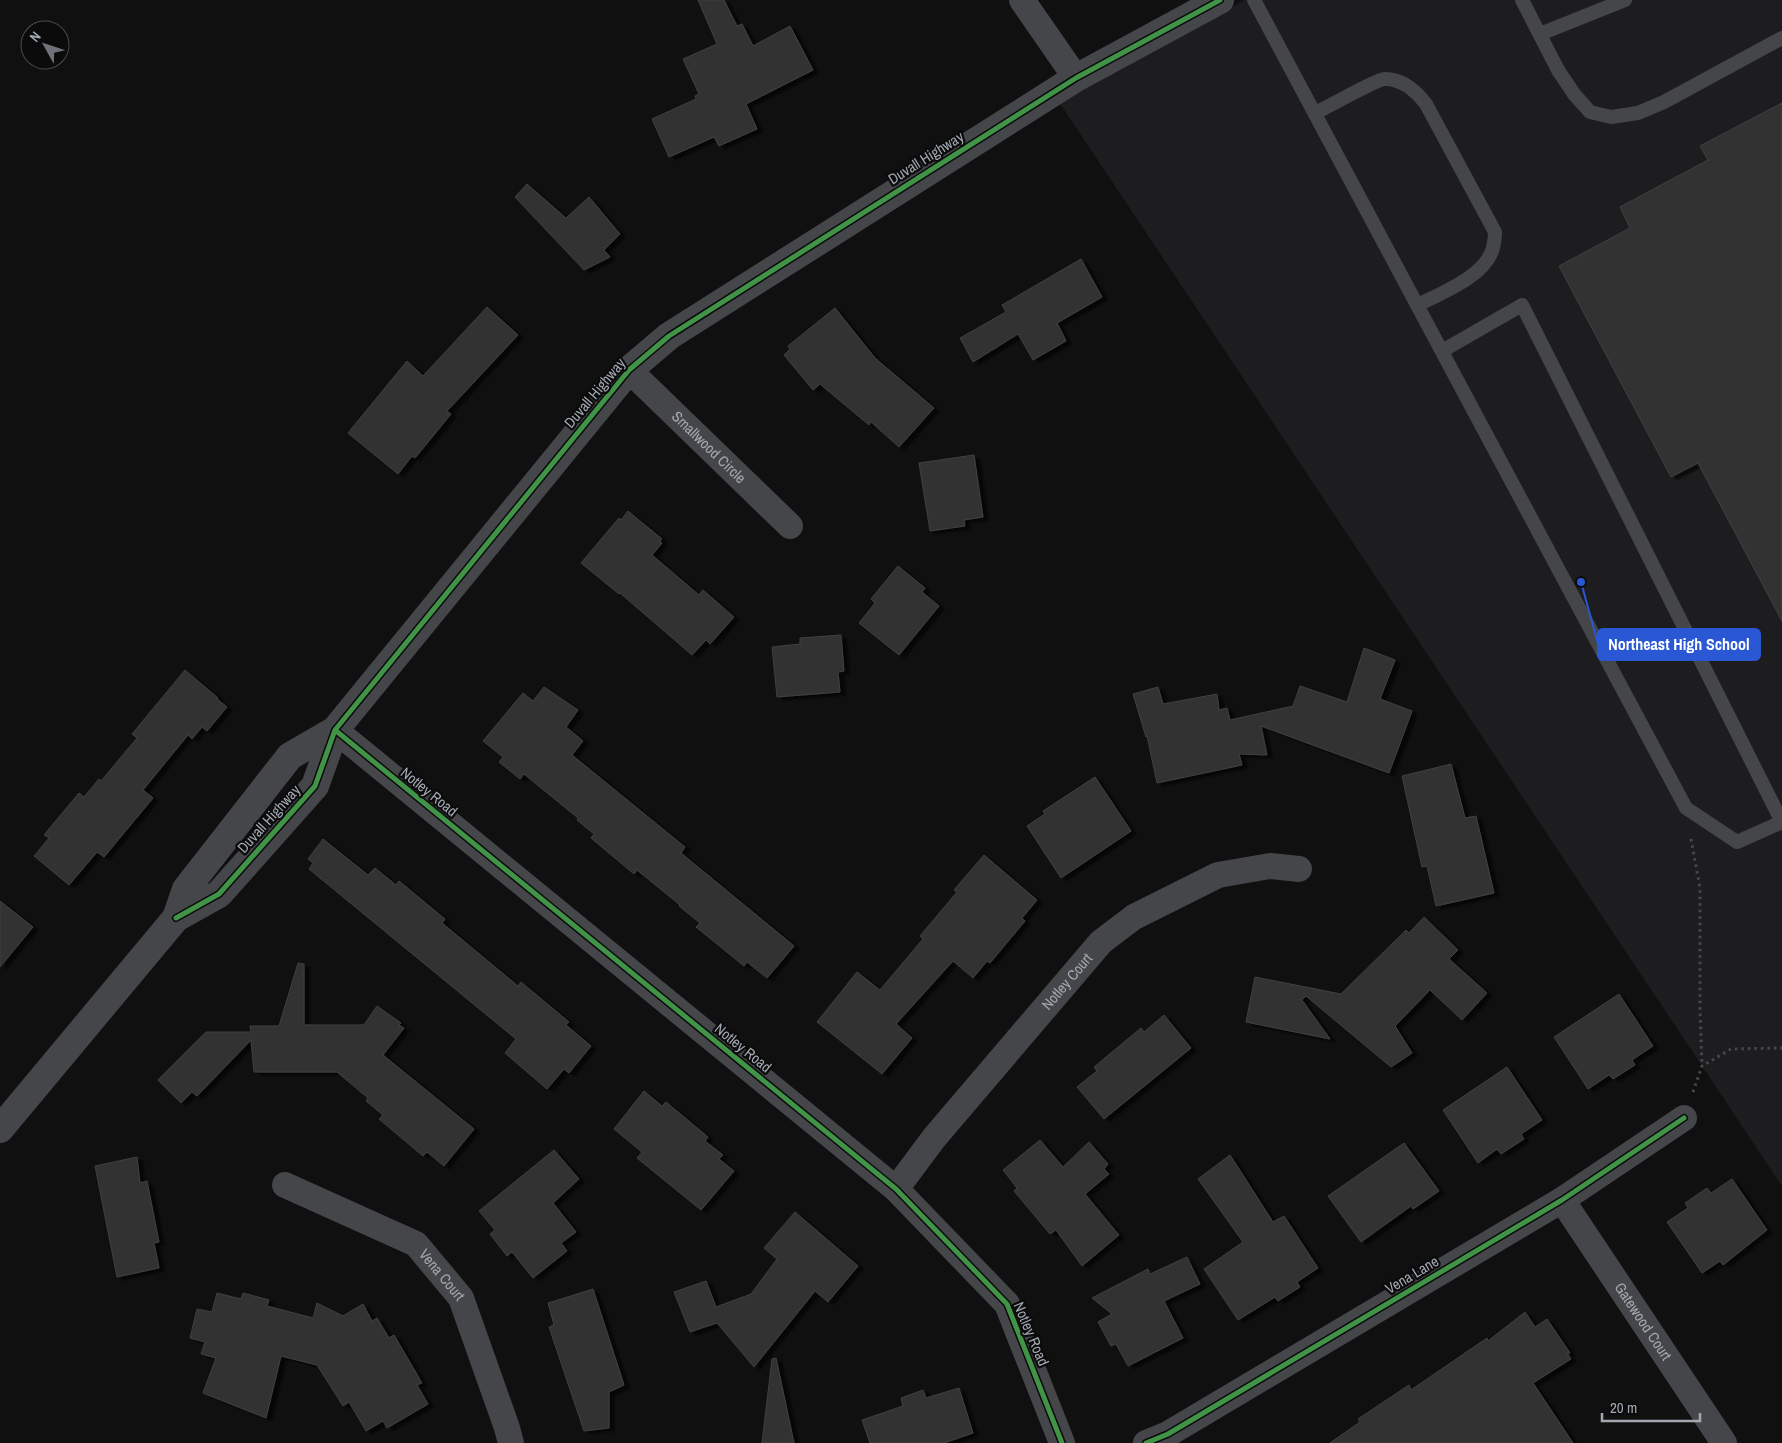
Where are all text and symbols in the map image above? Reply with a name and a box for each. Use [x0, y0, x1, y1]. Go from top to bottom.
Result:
north arrow [20, 20, 70, 70]
text: N [25, 28, 45, 46]
street label: Duvall Highway [884, 126, 968, 189]
street label: Duvall Highway [559, 353, 631, 432]
street label: Smallwood Circle [667, 406, 751, 488]
callout: Northeast High School [1598, 629, 1760, 660]
text: Northeast High School [1608, 633, 1750, 655]
street label: Notley Road [396, 762, 462, 821]
street label: Duvall Highway [232, 779, 306, 857]
street label: Notley Court [1037, 948, 1097, 1014]
street label: Notley Road [710, 1018, 776, 1077]
street label: Vena Court [414, 1244, 470, 1305]
street label: Vena Lane [1381, 1250, 1442, 1299]
street label: Gatewood Court [1610, 1278, 1677, 1365]
street label: Notley Road [1009, 1299, 1054, 1369]
scale bar [1602, 1390, 1700, 1422]
text: 20 m [1610, 1397, 1637, 1418]

